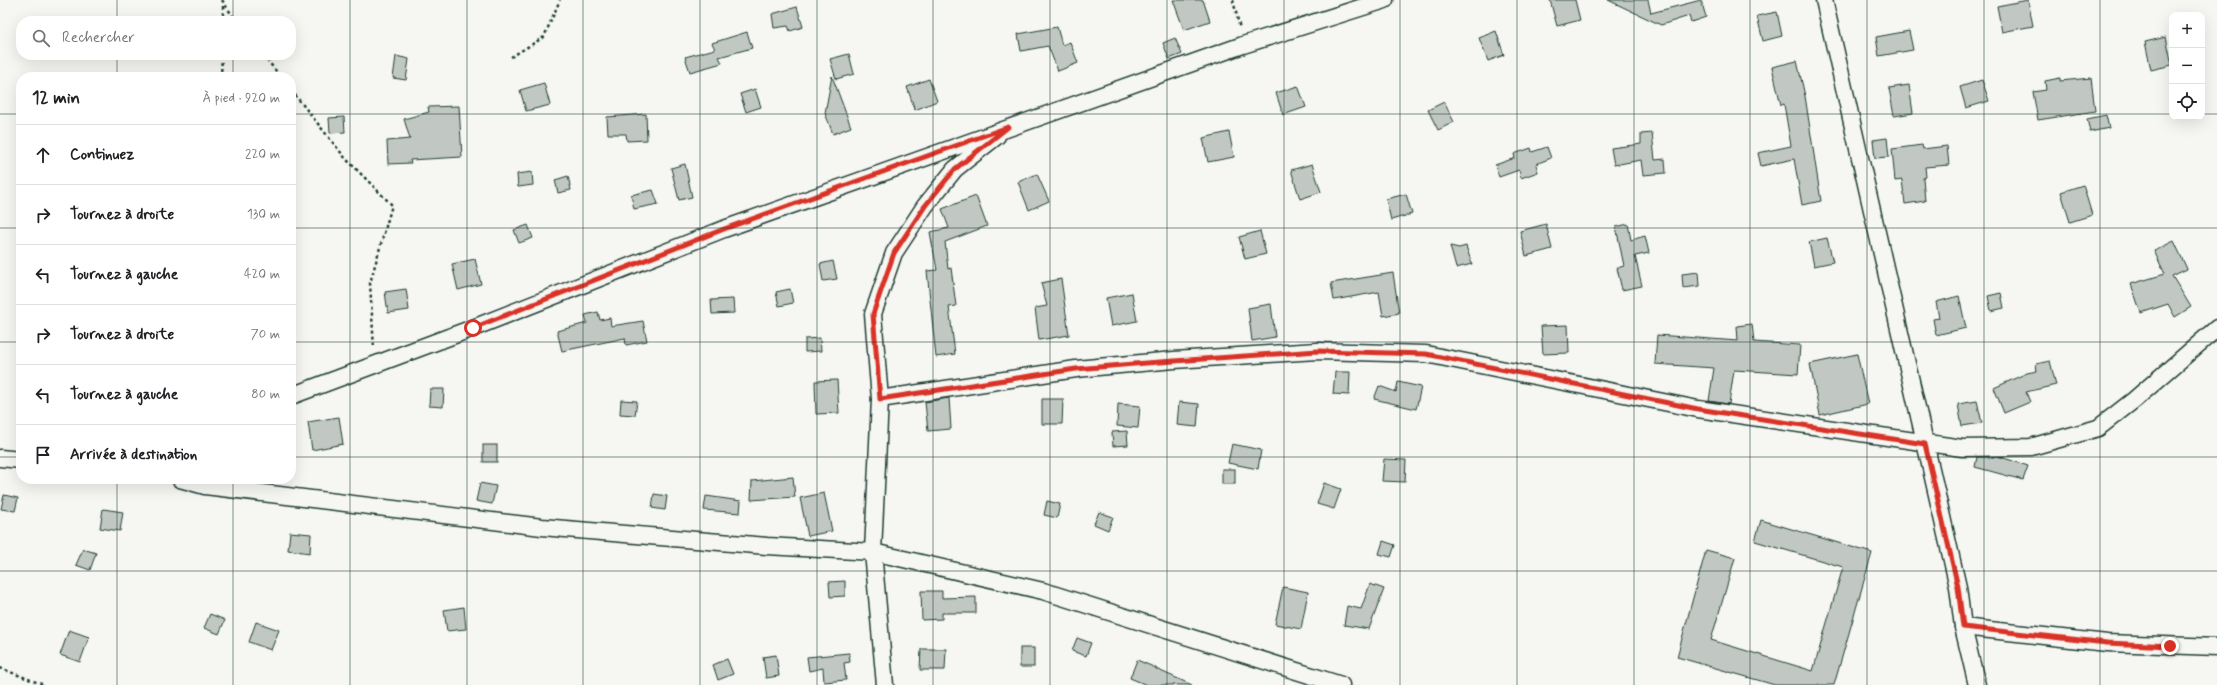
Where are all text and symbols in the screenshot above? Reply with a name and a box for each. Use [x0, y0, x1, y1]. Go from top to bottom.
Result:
map controls [2169, 12, 2205, 120]
button: + [2169, 12, 2205, 48]
search box [16, 16, 296, 60]
icon: search [30, 27, 52, 49]
text: Rechercher [62, 28, 135, 48]
button: − [2169, 48, 2205, 84]
button: locate [2169, 84, 2205, 120]
text: 12 min [32, 87, 80, 109]
text: À pied · 920 m [202, 90, 280, 107]
icon: ahead [32, 144, 54, 166]
text: Continuez [70, 145, 134, 165]
text: 220 m [245, 146, 280, 163]
icon: right [32, 204, 54, 226]
text: Tournez à droite [70, 205, 174, 225]
text: 130 m [247, 206, 280, 223]
icon: left [32, 264, 54, 286]
text: Tournez à gauche [70, 265, 178, 285]
text: 420 m [244, 266, 280, 283]
route start [464, 319, 482, 337]
icon: right [32, 324, 54, 346]
text: Tournez à droite [70, 325, 174, 345]
text: 70 m [251, 326, 280, 343]
icon: left [32, 384, 54, 406]
text: Tournez à gauche [70, 385, 178, 405]
text: 80 m [251, 386, 280, 403]
icon: arrive [32, 444, 54, 466]
text: Arrivée à destination [70, 445, 197, 465]
route end [2161, 637, 2179, 655]

